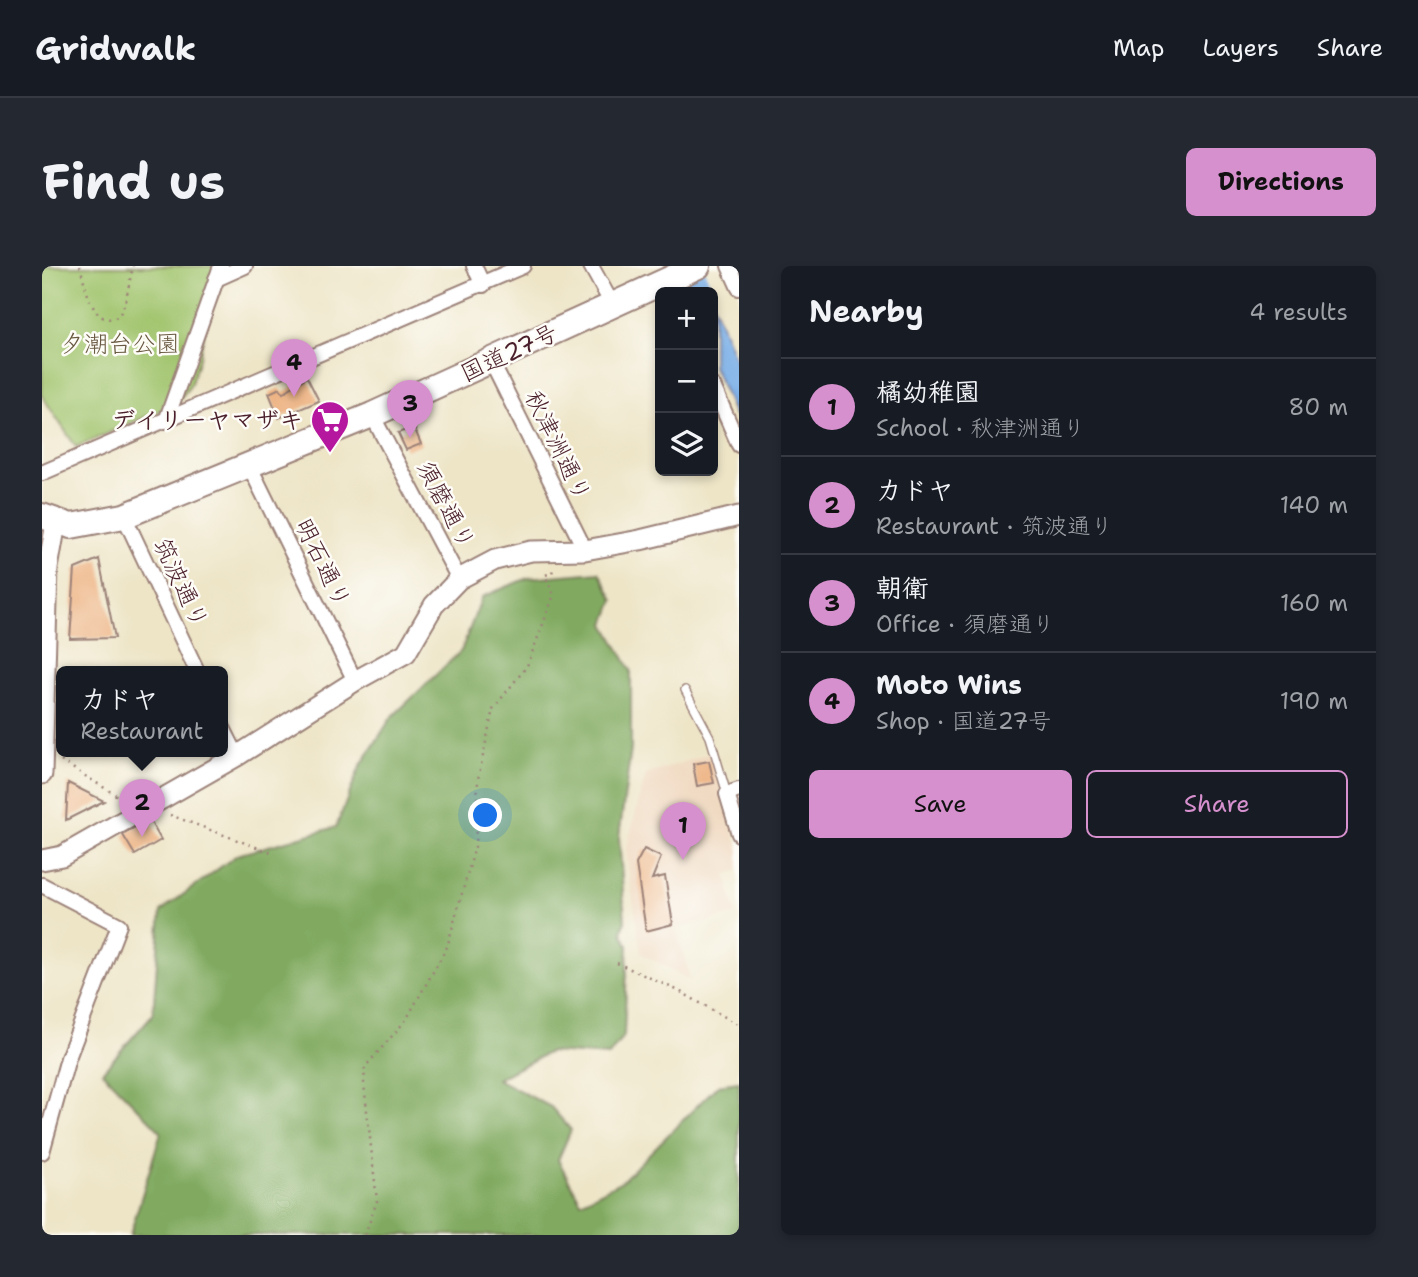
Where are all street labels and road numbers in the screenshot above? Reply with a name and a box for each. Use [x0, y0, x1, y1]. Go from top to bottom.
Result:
street label: 国道27号 [455, 317, 563, 389]
street label: 秋津洲通り [517, 385, 599, 507]
street label: 須磨通り [409, 455, 483, 555]
street label: 明石通り [288, 513, 358, 613]
street label: 筑波通り [146, 533, 216, 633]

